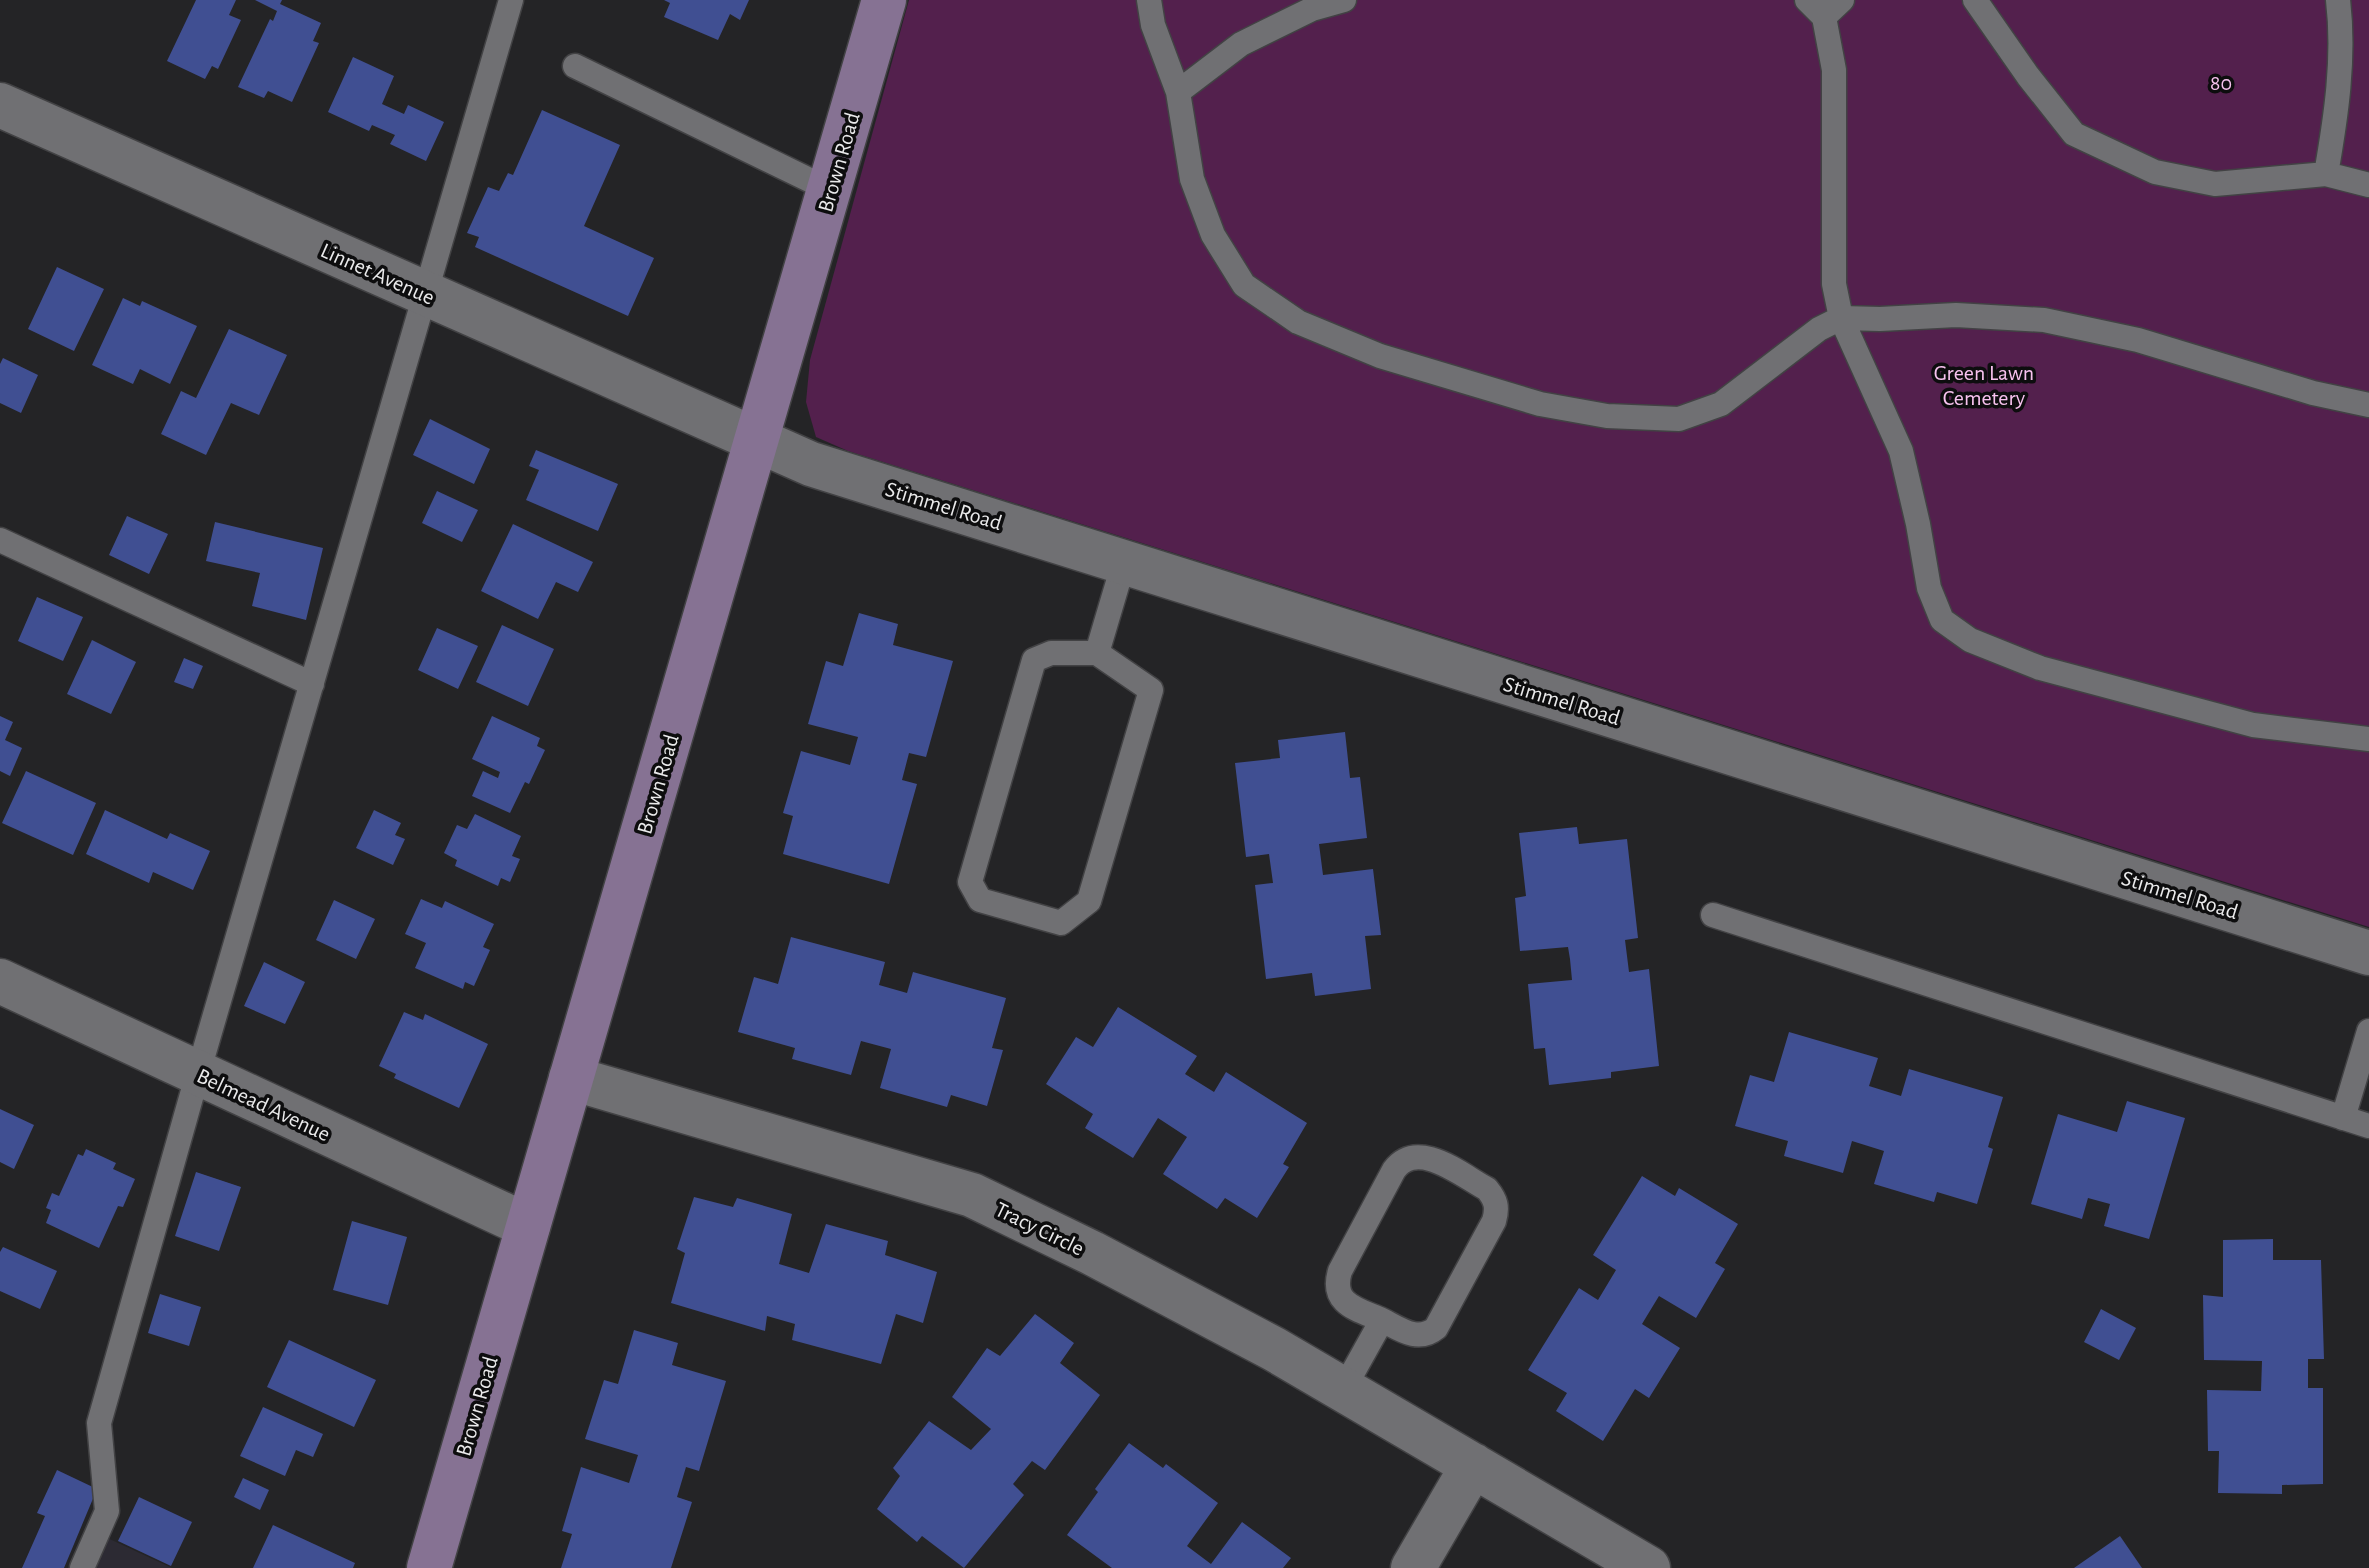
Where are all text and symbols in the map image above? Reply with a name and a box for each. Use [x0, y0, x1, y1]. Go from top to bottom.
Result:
park label: 80 [2210, 72, 2232, 94]
street label: Brown Road [814, 110, 864, 215]
street label: Linnet Avenue [317, 239, 438, 309]
park label: Green Lawn Cemetery [1934, 362, 2034, 409]
street label: Stimmel Road [883, 478, 1005, 534]
street label: Stimmel Road [1501, 673, 1623, 729]
street label: Brown Road [633, 732, 683, 837]
street label: Stimmel Road [2119, 867, 2241, 923]
street label: Belmead Avenue [194, 1064, 334, 1145]
street label: Tracy Circle [992, 1198, 1087, 1260]
street label: Brown Road [452, 1354, 502, 1459]

